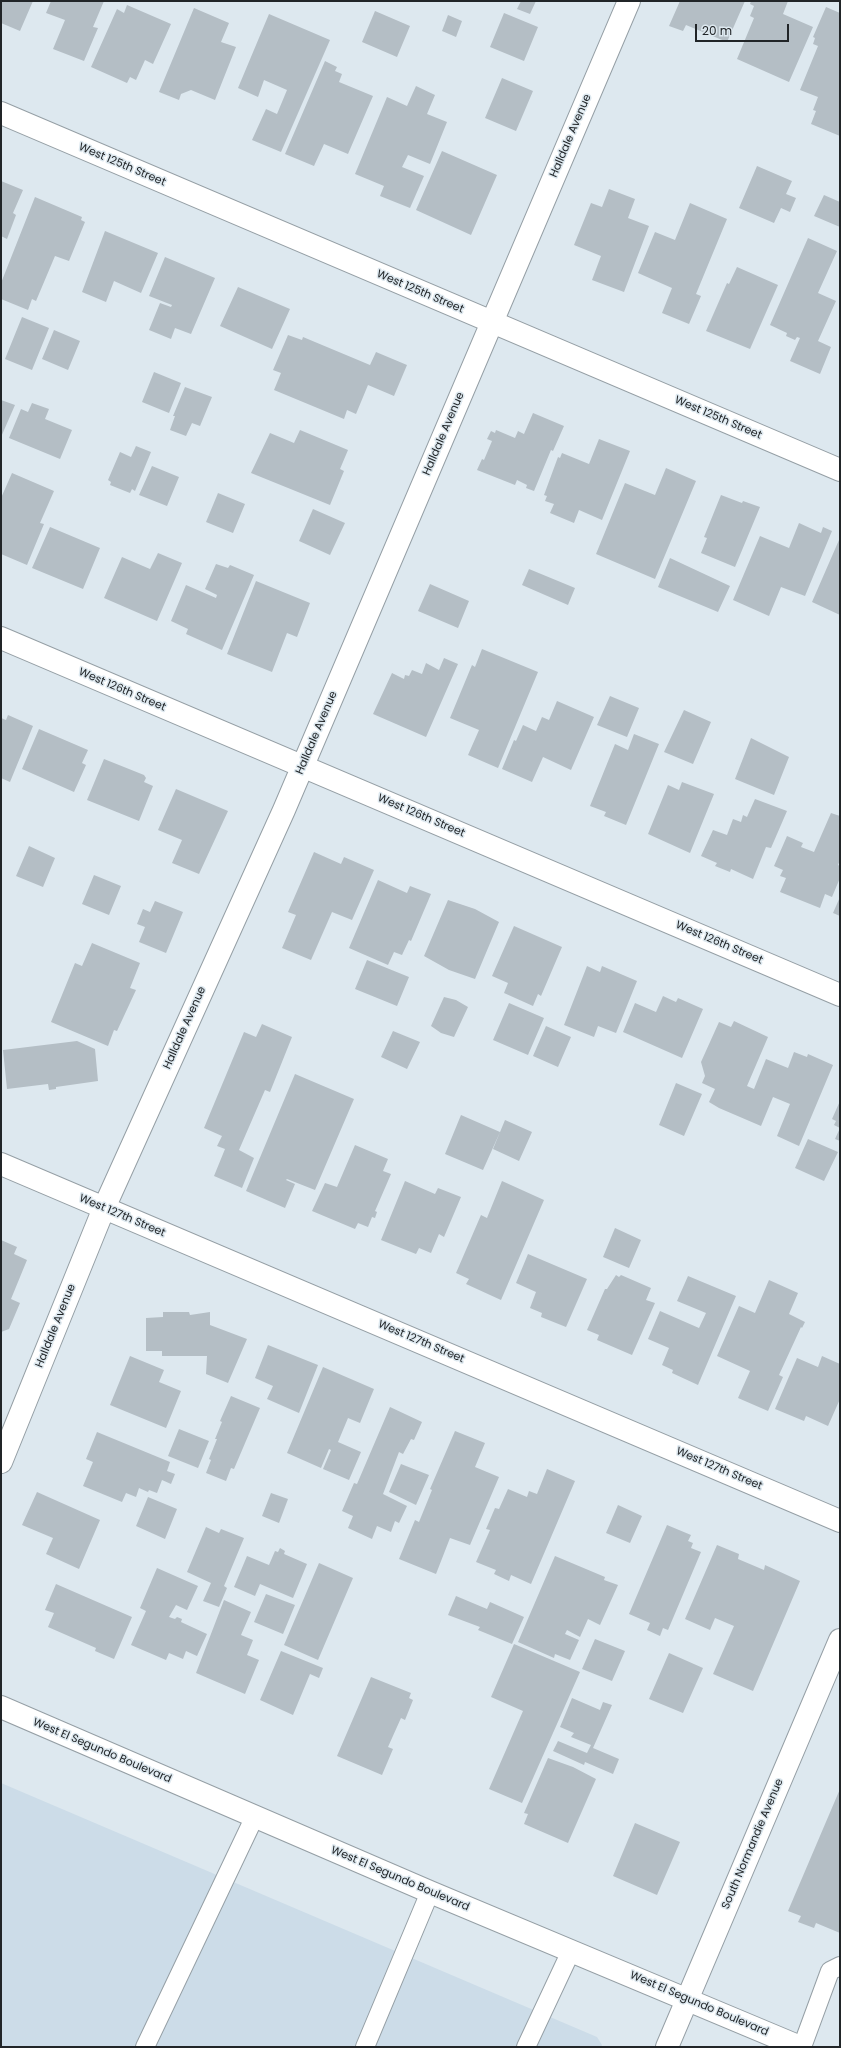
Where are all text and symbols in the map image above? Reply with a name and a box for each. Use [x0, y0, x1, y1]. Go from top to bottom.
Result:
scale bar [697, 16, 791, 42]
text: 20 m [702, 22, 732, 39]
street label: Halldale Avenue [548, 92, 594, 180]
street label: West 125th Street [77, 141, 167, 189]
street label: West 125th Street [375, 268, 465, 316]
street label: Halldale Avenue [421, 390, 467, 478]
street label: West 125th Street [673, 394, 763, 442]
street label: West 126th Street [76, 666, 168, 714]
street label: Halldale Avenue [294, 689, 340, 777]
street label: West 126th Street [375, 792, 467, 840]
street label: West 126th Street [673, 919, 765, 967]
street label: Halldale Avenue [161, 985, 209, 1071]
street label: West 127th Street [77, 1192, 167, 1240]
street label: Halldale Avenue [33, 1282, 79, 1370]
street label: West 127th Street [376, 1318, 466, 1366]
street label: West 127th Street [674, 1445, 764, 1493]
street label: West El Segundo Boulevard [31, 1716, 173, 1786]
street label: South Normandie Avenue [719, 1777, 787, 1911]
street label: West El Segundo Boulevard [329, 1844, 471, 1914]
street label: West El Segundo Boulevard [628, 1969, 770, 2039]

